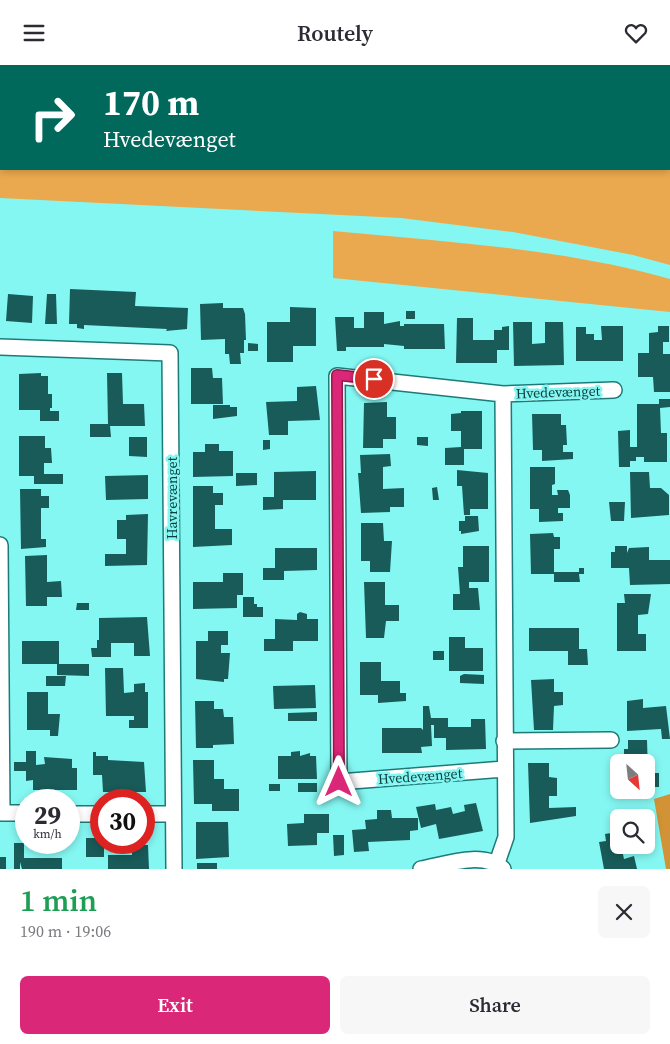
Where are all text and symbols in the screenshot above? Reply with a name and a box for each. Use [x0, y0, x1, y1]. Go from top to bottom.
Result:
text: Routely [297, 18, 373, 48]
icon: menu [20, 19, 48, 47]
icon: heart [622, 19, 650, 47]
text: 170 m [103, 79, 199, 127]
icon: right [20, 85, 85, 150]
text: Hvedevænget [103, 124, 236, 154]
pin [353, 358, 395, 400]
icon: arrive [360, 365, 388, 393]
street label: Hvedevænget [515, 381, 601, 403]
street label: Havrevænget [162, 456, 182, 539]
north arrow [610, 754, 655, 799]
map controls [610, 754, 655, 854]
position arrow [312, 755, 364, 807]
street label: Hvedevænget [377, 763, 463, 789]
speed limit sign: 30 [90, 789, 155, 854]
text: 29 [34, 798, 61, 832]
button: search [610, 809, 655, 854]
text: km/h [33, 826, 62, 842]
text: 1 min [20, 880, 97, 921]
button: close [598, 886, 650, 938]
text: 190 m · 19:06 [20, 920, 111, 942]
button: Exit [20, 976, 330, 1034]
button: Share [340, 976, 650, 1034]

